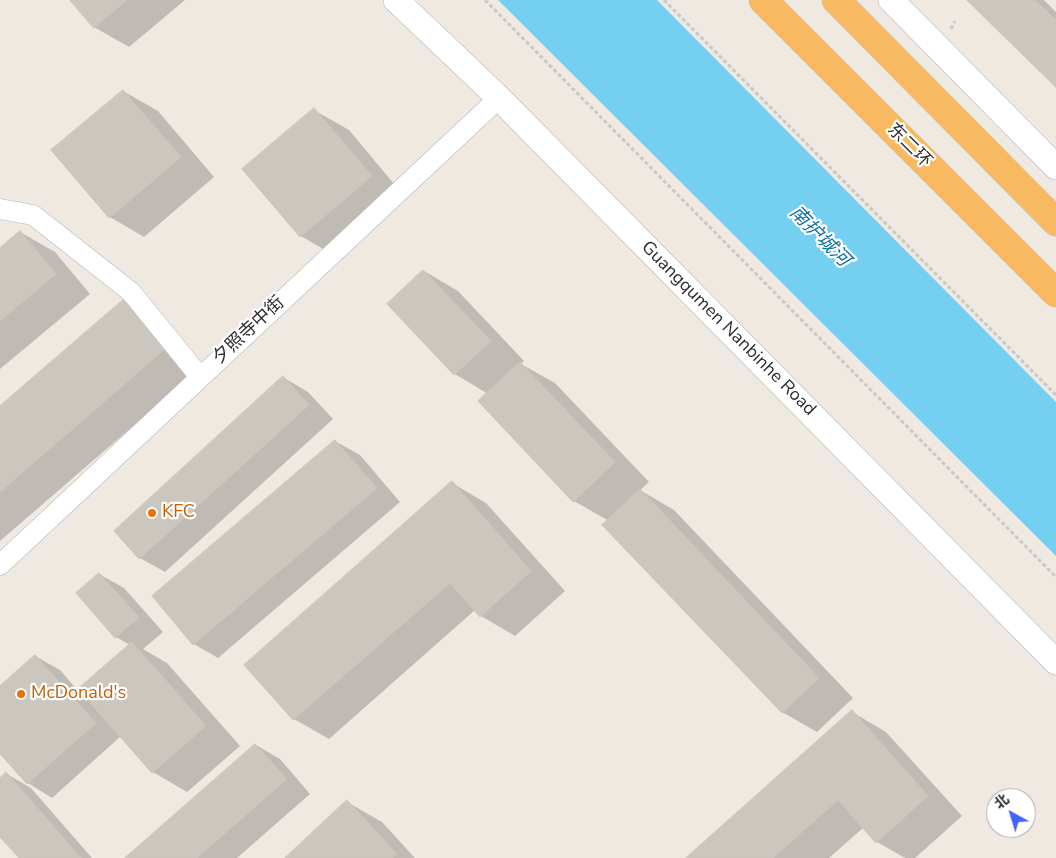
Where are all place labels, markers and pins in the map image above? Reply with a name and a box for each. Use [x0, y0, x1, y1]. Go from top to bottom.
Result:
place label: KFC [162, 502, 195, 524]
marker: KFC [146, 507, 158, 519]
place label: McDonald's [31, 683, 126, 705]
marker: McDonald's [15, 688, 27, 700]

